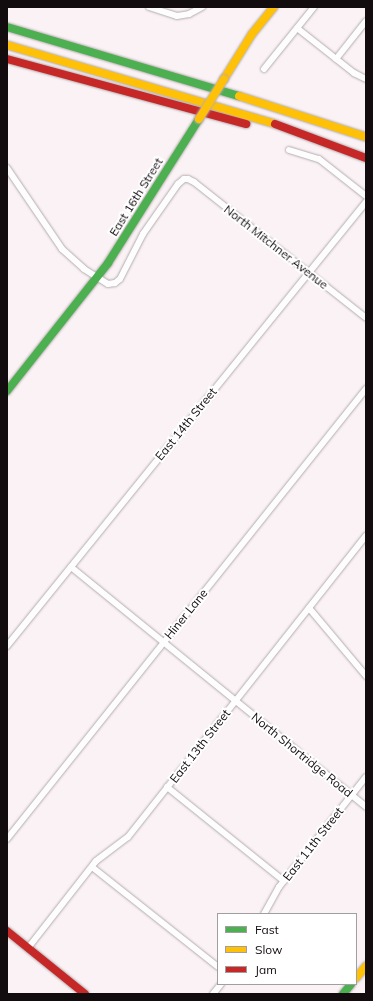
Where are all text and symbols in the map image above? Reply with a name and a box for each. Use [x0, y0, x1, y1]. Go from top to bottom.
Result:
street label: East 16th Street [106, 155, 166, 239]
street label: North Mitchner Avenue [221, 202, 331, 292]
street label: East 14th Street [152, 385, 220, 463]
street label: Hiner Lane [161, 586, 211, 642]
street label: East 13th Street [167, 706, 233, 786]
street label: North Shortridge Road [249, 710, 355, 800]
street label: East 11th Street [280, 804, 346, 884]
legend [217, 913, 357, 985]
text: Fast [255, 922, 279, 937]
text: Slow [255, 942, 283, 957]
text: Jam [255, 962, 277, 977]

